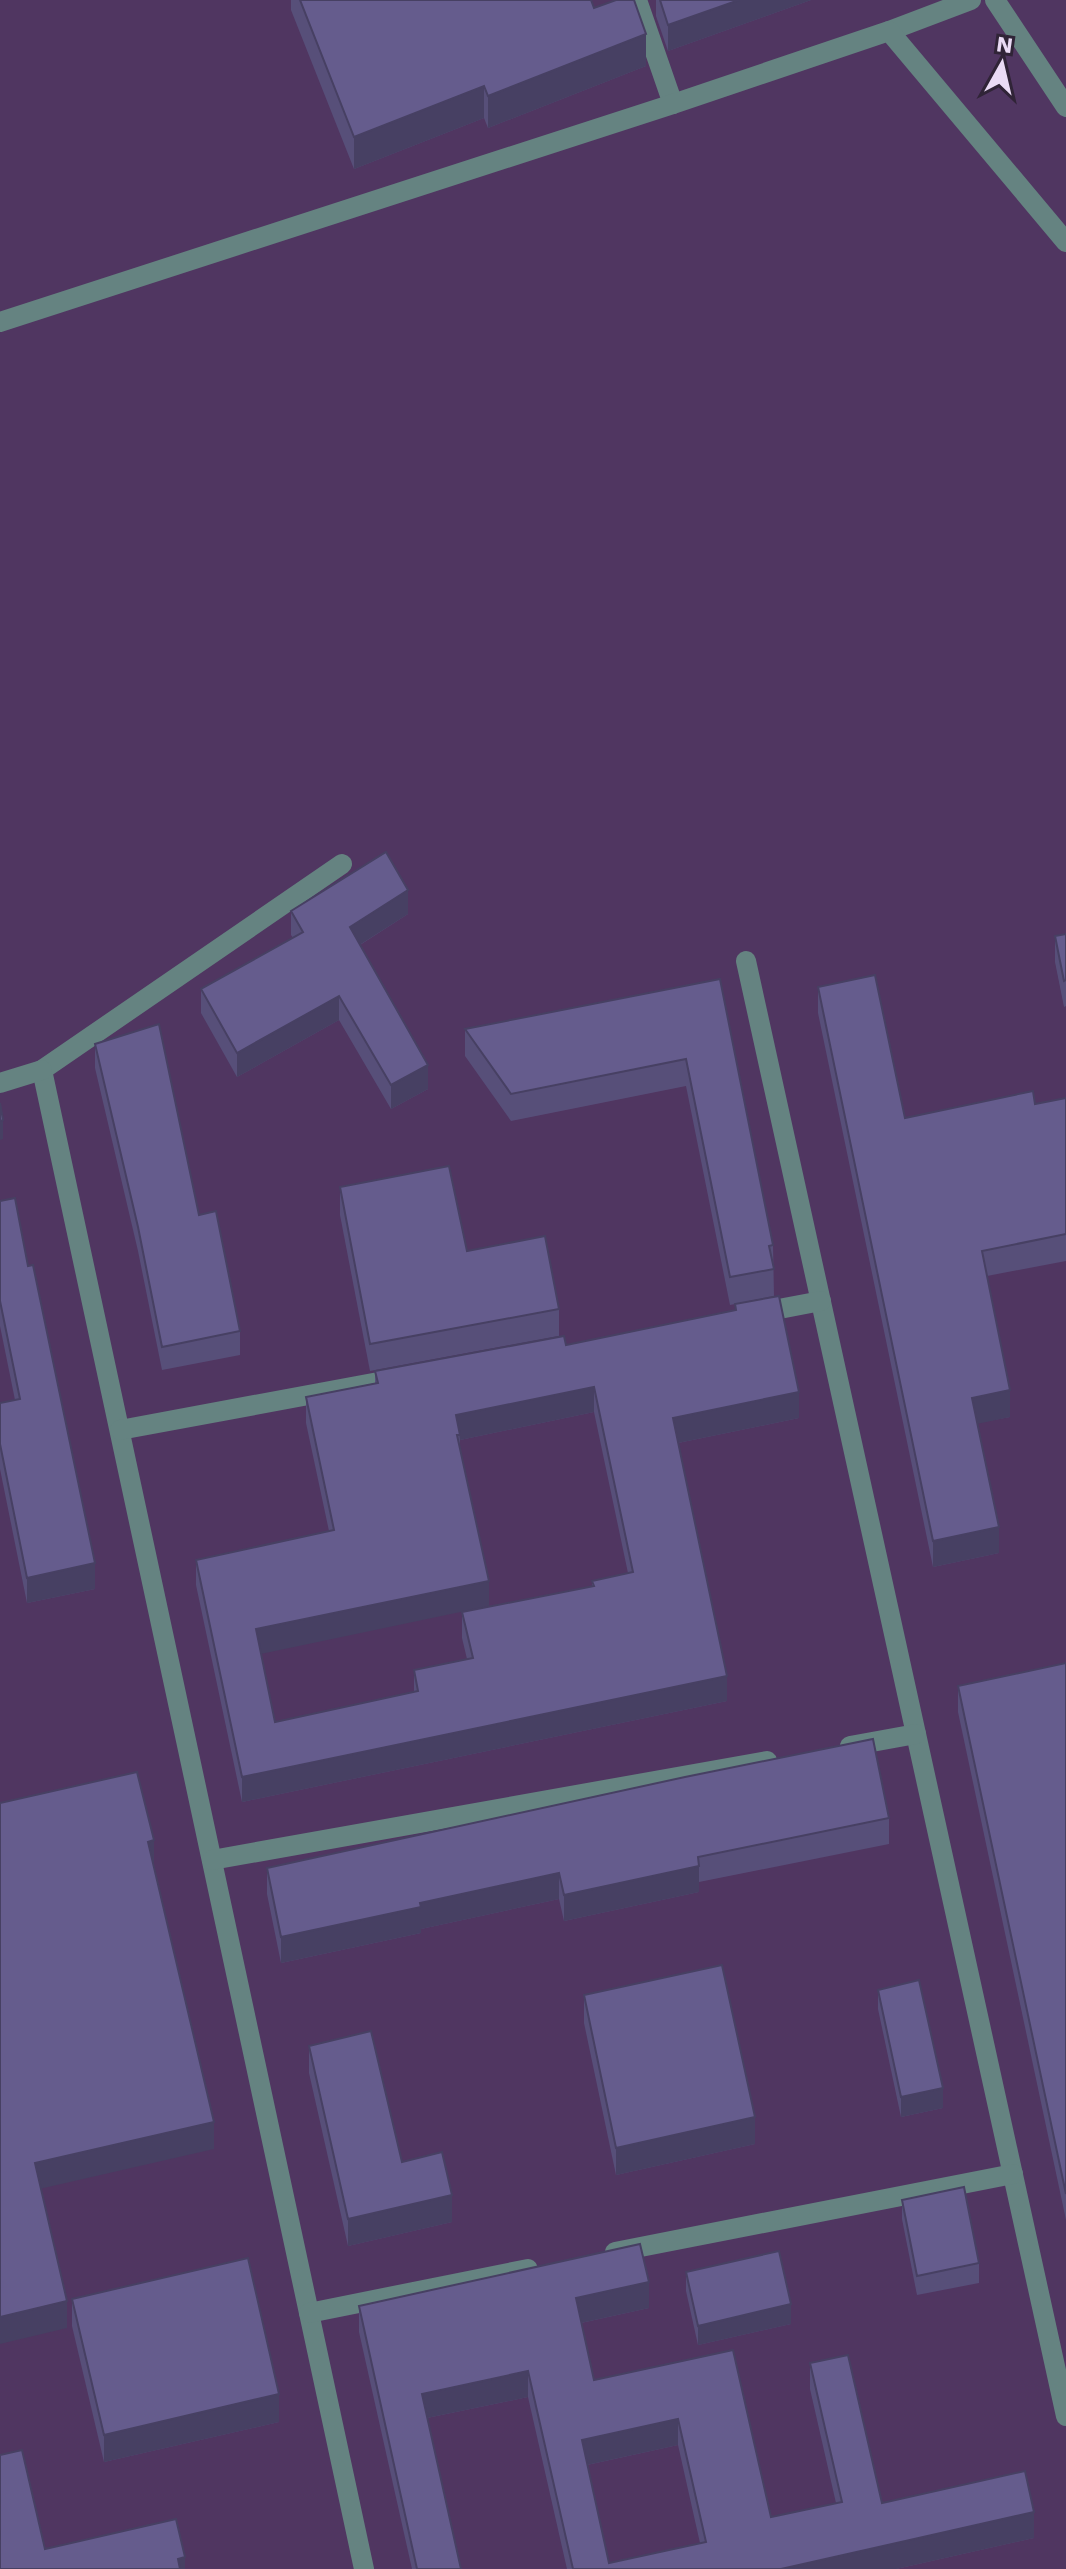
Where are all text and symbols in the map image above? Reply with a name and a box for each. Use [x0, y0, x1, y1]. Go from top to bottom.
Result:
north arrow [962, 24, 1042, 104]
text: N [995, 31, 1015, 58]

